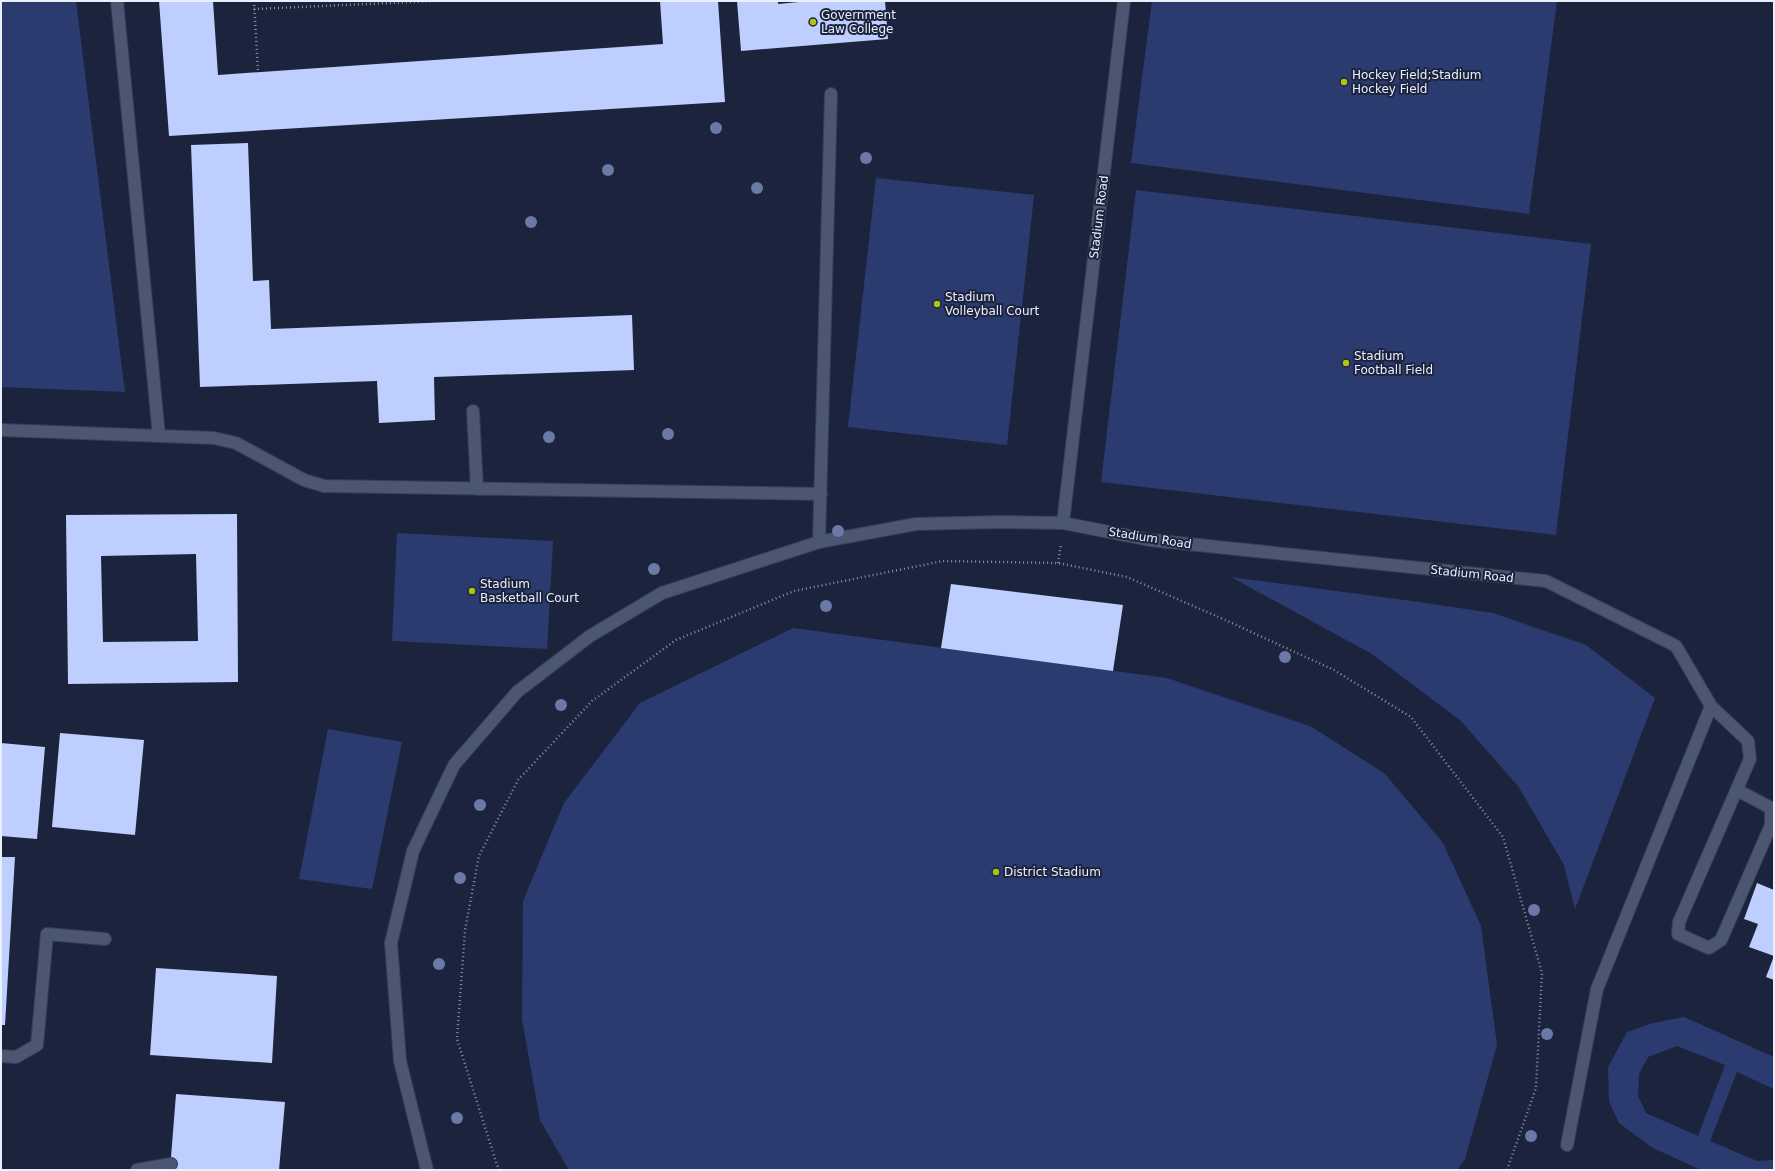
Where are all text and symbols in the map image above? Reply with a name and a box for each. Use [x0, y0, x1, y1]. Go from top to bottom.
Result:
place label: Government Law College [821, 8, 896, 36]
marker: Government Law College [808, 17, 818, 27]
place label: Hockey Field;Stadium Hockey Field [1352, 68, 1481, 96]
marker: Hockey Field;Stadium Hockey Field [1339, 77, 1349, 87]
street label: Stadium Road [1087, 175, 1111, 259]
place label: Stadium Volleyball Court [945, 290, 1039, 318]
marker: Stadium Volleyball Court [932, 299, 942, 309]
place label: Stadium Football Field [1354, 349, 1433, 377]
marker: Stadium Football Field [1341, 358, 1351, 368]
street label: Stadium Road [1107, 525, 1193, 551]
street label: Stadium Road [1430, 563, 1514, 585]
place label: Stadium Basketball Court [480, 577, 579, 605]
marker: Stadium Basketball Court [467, 586, 477, 596]
place label: District Stadium [1004, 865, 1101, 879]
marker: District Stadium [991, 867, 1001, 877]

